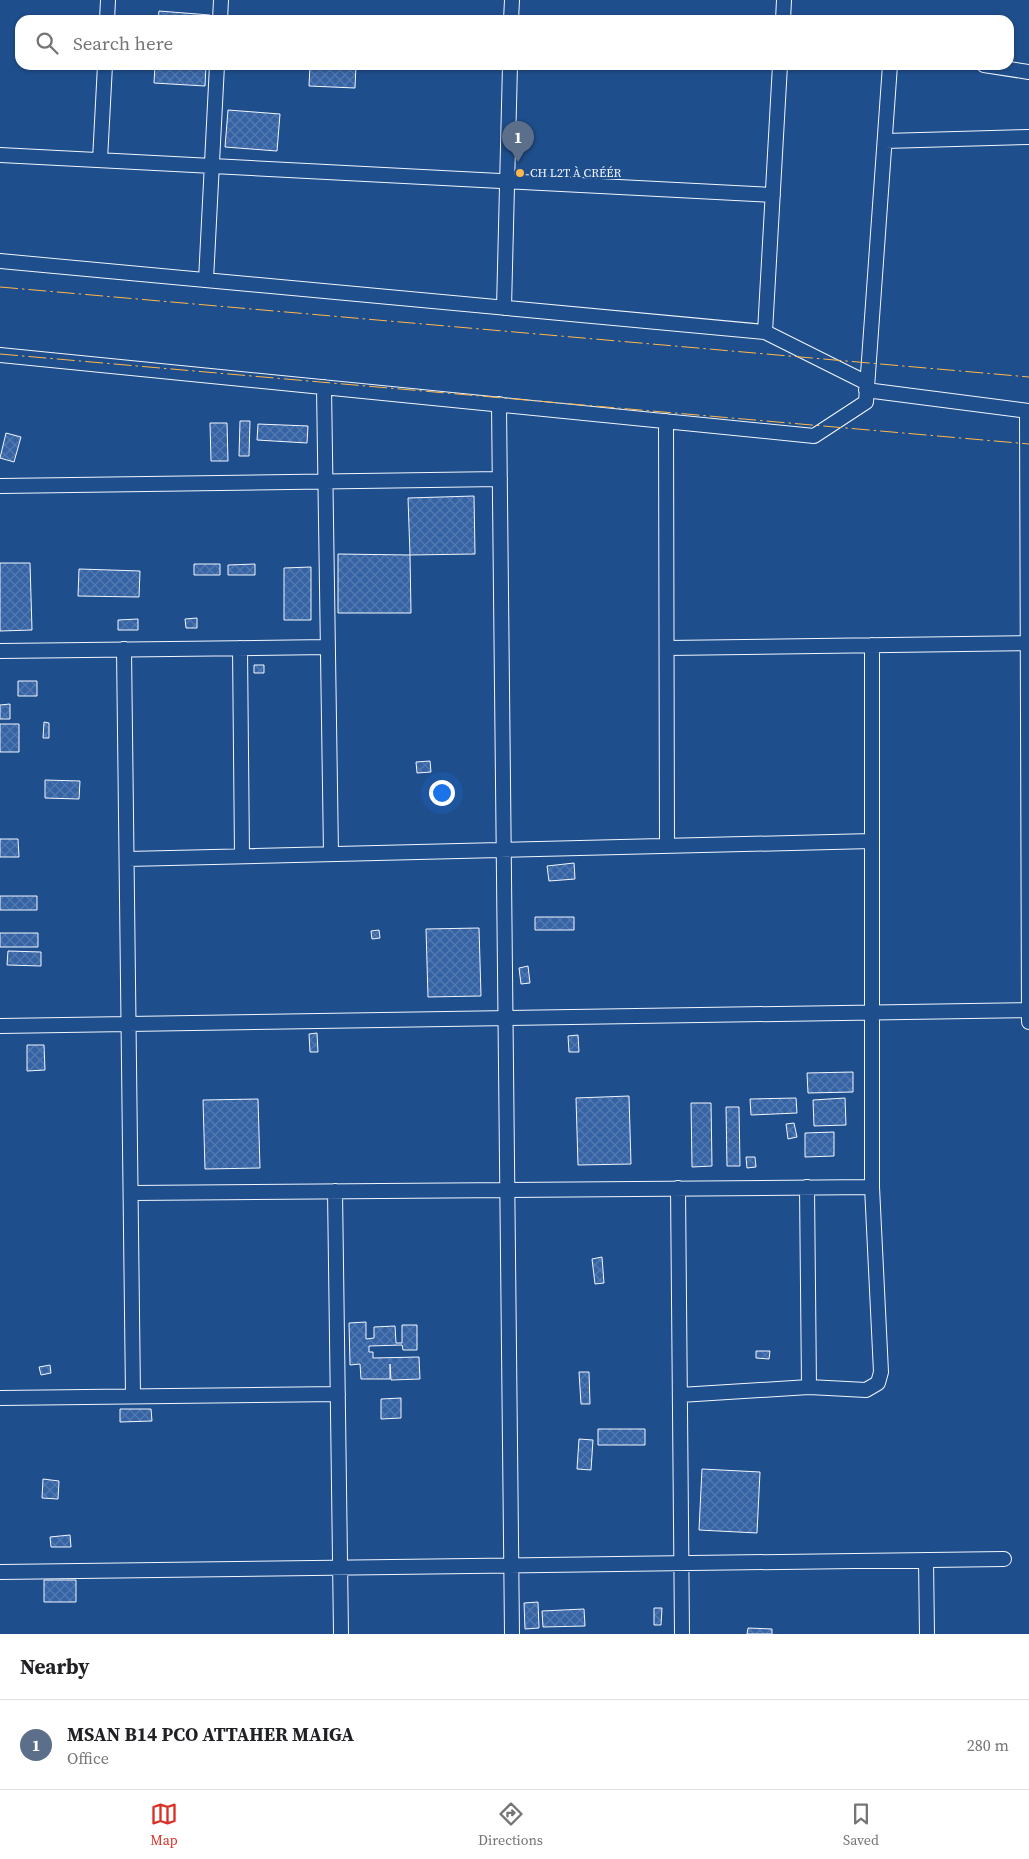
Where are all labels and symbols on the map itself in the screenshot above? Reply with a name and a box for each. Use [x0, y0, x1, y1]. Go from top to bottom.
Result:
pin: 1 [502, 121, 534, 162]
place label: CH L2T À CRÉÉR [530, 165, 621, 181]
marker: CH L2T À CRÉÉR [514, 167, 526, 179]
your location [429, 780, 455, 806]

